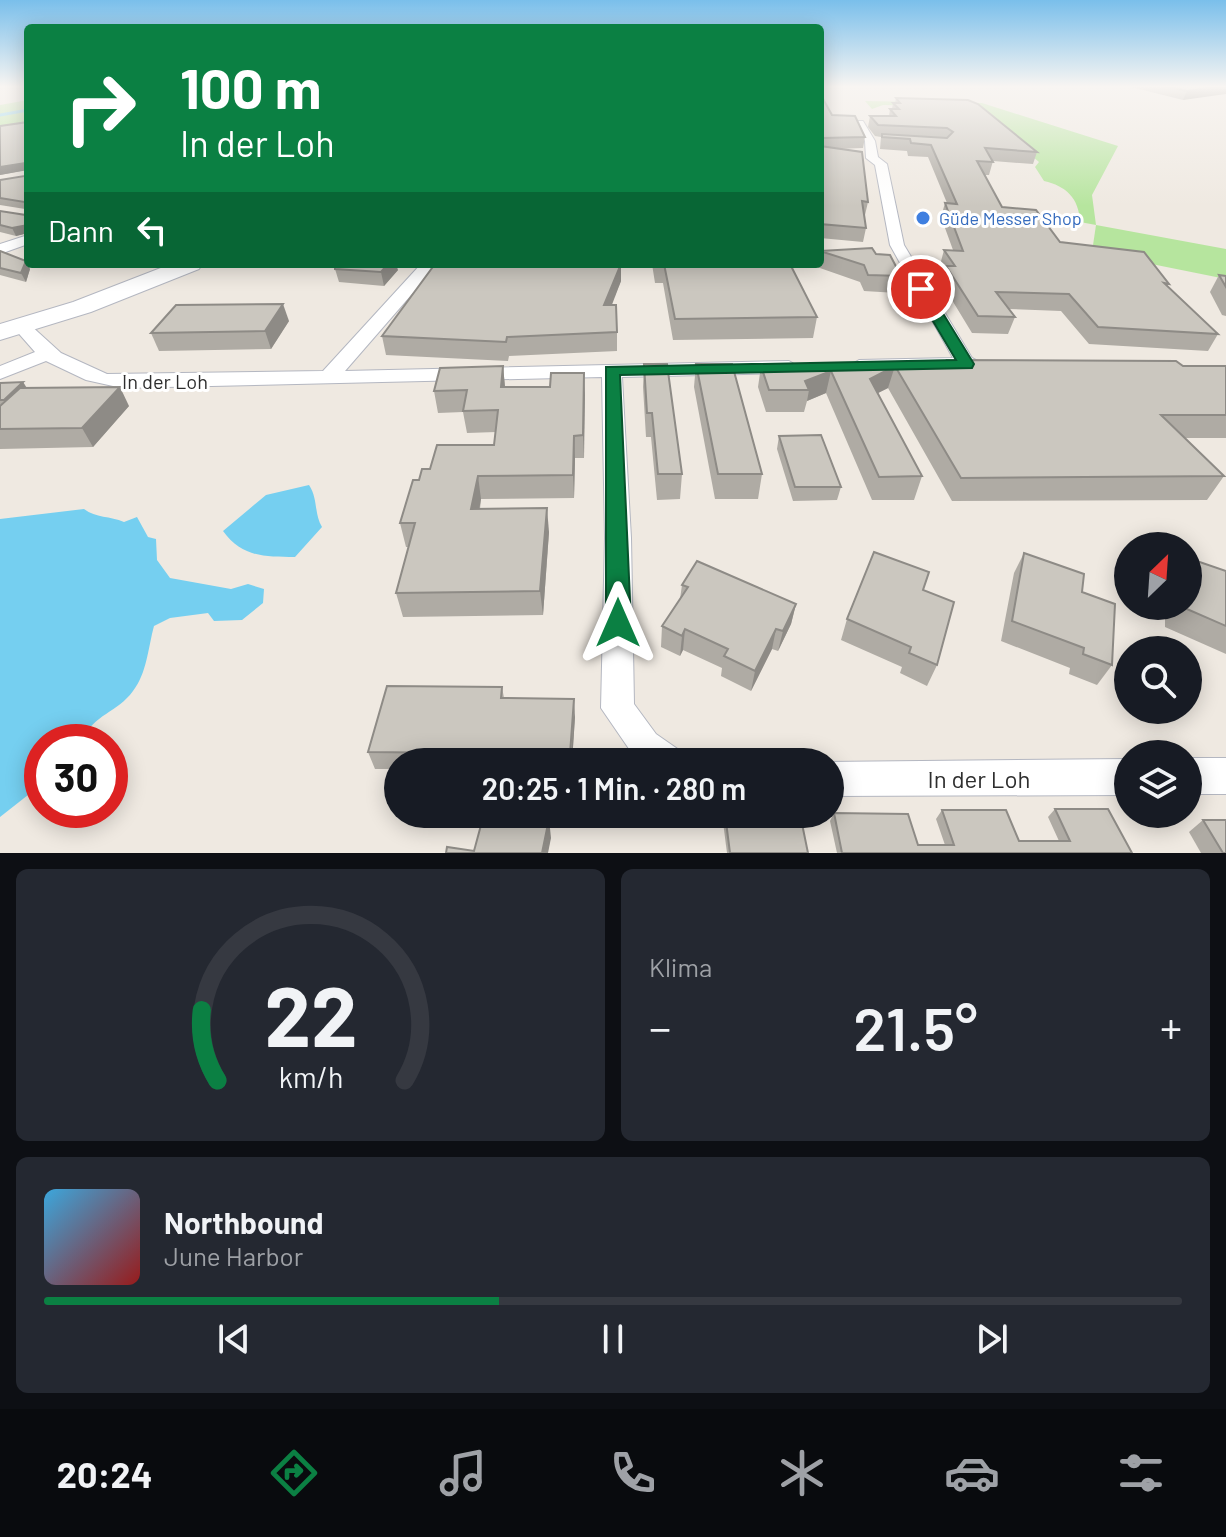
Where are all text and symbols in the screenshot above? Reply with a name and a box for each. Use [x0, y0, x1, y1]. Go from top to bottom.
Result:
text: 100 m [180, 53, 322, 120]
icon: right [48, 56, 152, 160]
text: In der Loh [180, 121, 335, 164]
place label: Güde Messer Shop [939, 207, 1082, 229]
icon: left [130, 208, 174, 252]
marker: Güde Messer Shop [914, 209, 932, 227]
text: Dann [48, 212, 114, 248]
pin [887, 255, 955, 323]
icon: arrive [899, 267, 943, 311]
street label: In der Loh [122, 369, 208, 393]
north arrow [1114, 532, 1202, 620]
map controls [1114, 532, 1202, 828]
position arrow [576, 581, 660, 665]
button: search [1114, 636, 1202, 724]
speed limit sign: 30 [24, 724, 128, 828]
button: layers [1114, 740, 1202, 828]
street label: In der Loh [927, 764, 1031, 793]
text: 20:25 · 1 Min. · 280 m [482, 770, 746, 806]
text: Klima [649, 951, 712, 982]
text: 22 [264, 964, 357, 1064]
text: 21.5° [853, 991, 978, 1063]
text: − [649, 1000, 671, 1053]
text: + [1160, 1000, 1182, 1053]
text: km/h [278, 1059, 343, 1094]
text: Northbound [164, 1204, 323, 1240]
text: June Harbor [164, 1240, 303, 1271]
icon: previous [212, 1317, 256, 1361]
icon: pause [591, 1317, 635, 1361]
icon: next [970, 1317, 1014, 1361]
icon: directions [266, 1445, 322, 1501]
icon: music [435, 1445, 491, 1501]
icon: phone [605, 1445, 661, 1501]
icon: climate [774, 1445, 830, 1501]
icon: car [944, 1445, 1000, 1501]
icon: filters [1113, 1445, 1169, 1501]
text: 20:24 [57, 1452, 152, 1495]

